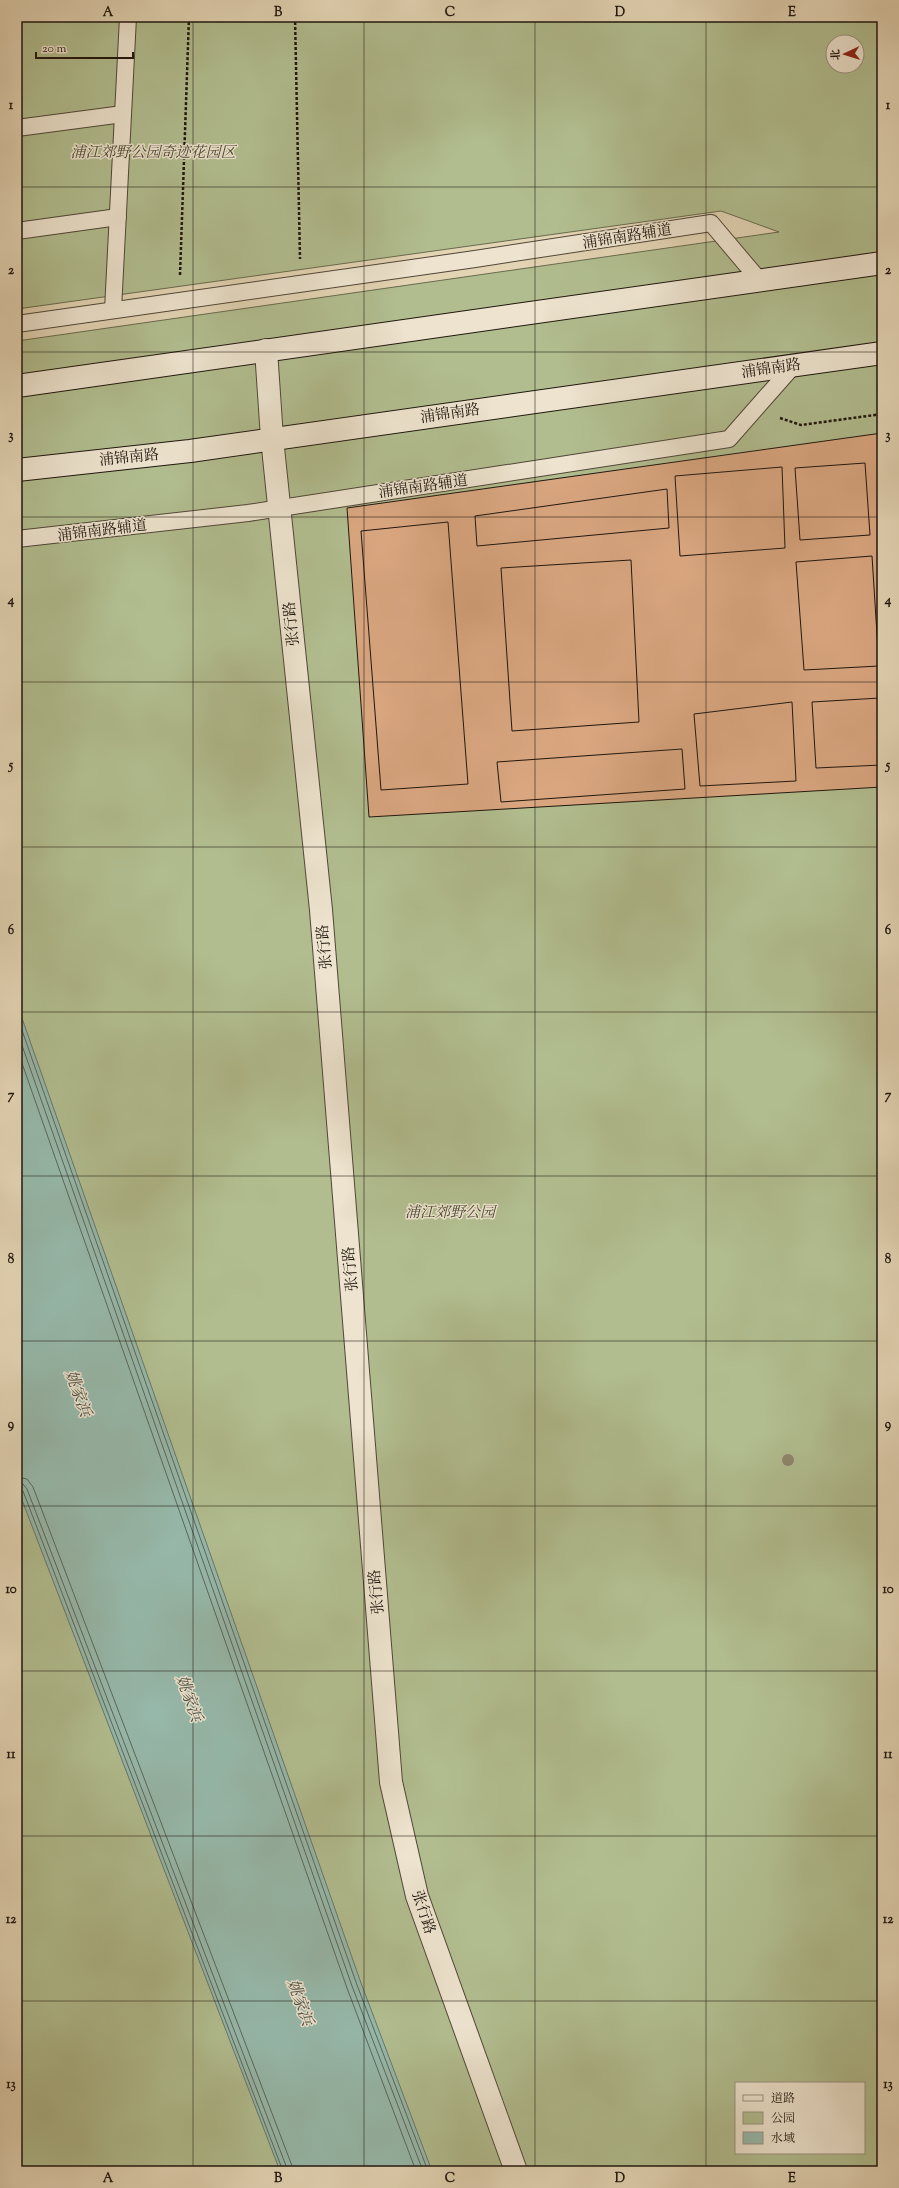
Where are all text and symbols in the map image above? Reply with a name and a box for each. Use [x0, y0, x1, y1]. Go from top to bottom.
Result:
text: A [103, 4, 114, 22]
text: B [274, 4, 283, 22]
text: C [445, 4, 455, 22]
text: D [615, 4, 625, 22]
text: E [788, 4, 796, 22]
scale bar [36, 34, 133, 60]
north arrow [825, 34, 865, 74]
text: 20 m [42, 40, 67, 58]
text: 北 [828, 49, 844, 61]
text: 1 [9, 97, 14, 115]
text: 1 [886, 97, 891, 115]
park label: 浦江郊野公园奇迹花园区 [70, 143, 237, 164]
street label: 浦锦南路辅道 [581, 220, 673, 255]
text: 2 [8, 262, 15, 280]
text: 2 [885, 262, 892, 280]
street label: 浦锦南路 [740, 355, 802, 384]
street label: 浦锦南路 [419, 400, 481, 429]
text: 3 [8, 427, 14, 445]
text: 3 [885, 427, 891, 445]
street label: 浦锦南路 [98, 445, 160, 472]
street label: 浦锦南路辅道 [377, 471, 469, 504]
street label: 浦锦南路辅道 [56, 516, 148, 547]
text: 4 [7, 592, 15, 610]
text: 4 [884, 592, 892, 610]
street label: 张行路 [280, 600, 305, 647]
text: 5 [8, 757, 14, 775]
text: 5 [885, 757, 891, 775]
text: 6 [8, 922, 15, 940]
text: 6 [885, 922, 892, 940]
street label: 张行路 [313, 924, 338, 970]
text: 7 [8, 1087, 15, 1105]
text: 7 [885, 1087, 892, 1105]
park label: 浦江郊野公园 [405, 1203, 497, 1224]
street label: 张行路 [339, 1246, 364, 1292]
text: 8 [8, 1251, 15, 1269]
text: 8 [885, 1251, 892, 1269]
water label: 姚家浜 [58, 1367, 96, 1422]
text: 9 [8, 1416, 15, 1434]
text: 9 [885, 1416, 892, 1434]
street label: 张行路 [365, 1569, 390, 1615]
text: 10 [5, 1581, 17, 1599]
text: 10 [882, 1581, 894, 1599]
water label: 姚家浜 [169, 1672, 207, 1727]
text: 11 [7, 1746, 16, 1764]
text: 11 [884, 1746, 893, 1764]
street label: 张行路 [406, 1888, 440, 1937]
text: 12 [6, 1911, 17, 1929]
text: 12 [883, 1911, 894, 1929]
water label: 姚家浜 [280, 1976, 318, 2031]
text: 13 [6, 2076, 16, 2094]
text: 13 [883, 2076, 893, 2094]
legend [735, 2082, 865, 2154]
text: 道路 [771, 2090, 795, 2108]
text: 公园 [771, 2110, 795, 2128]
text: 水域 [771, 2130, 795, 2148]
text: A [103, 2170, 114, 2188]
text: B [274, 2170, 283, 2188]
text: C [445, 2170, 455, 2188]
text: D [615, 2170, 625, 2188]
text: E [788, 2170, 796, 2188]

